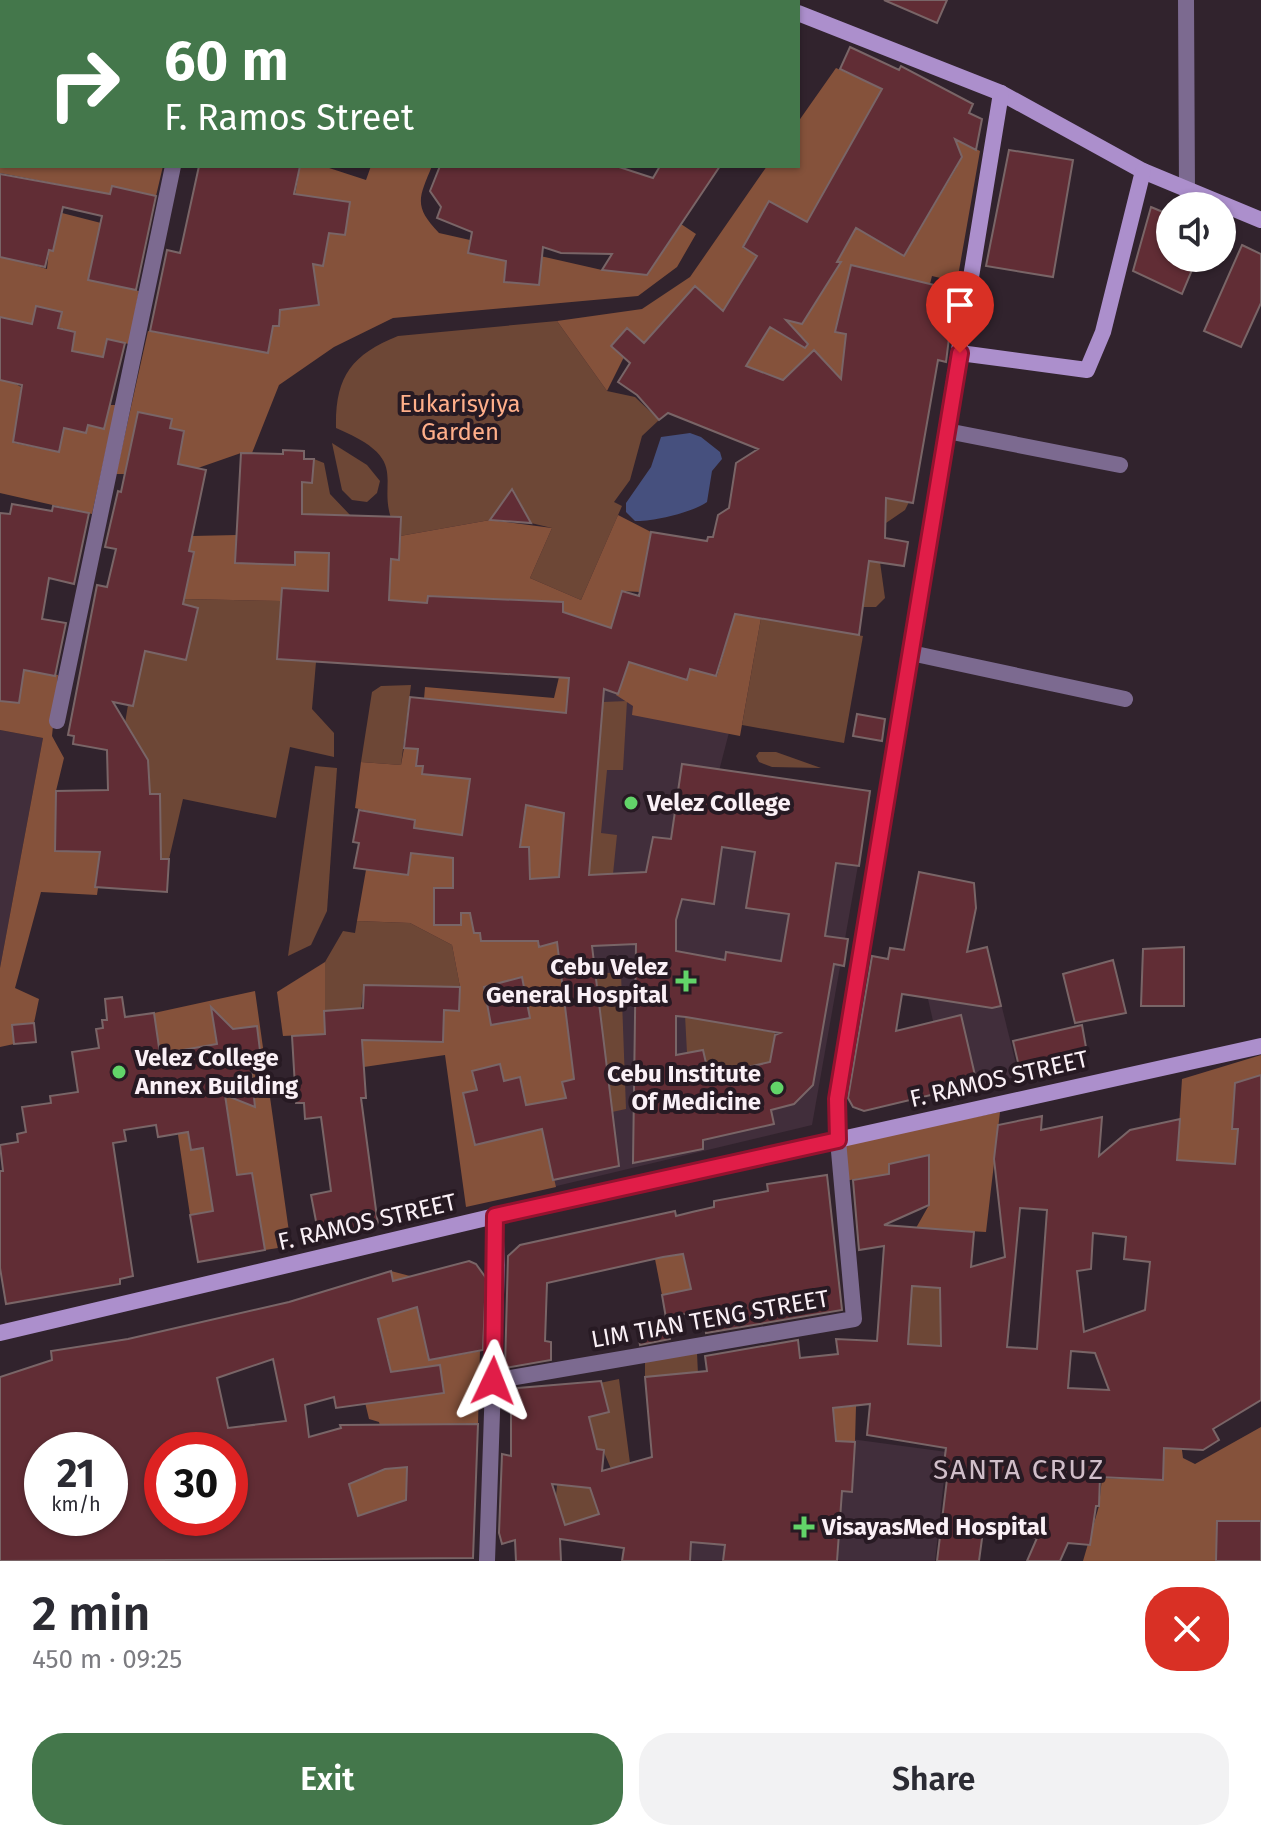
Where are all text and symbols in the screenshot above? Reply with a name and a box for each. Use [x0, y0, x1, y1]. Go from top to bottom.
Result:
text: 60 m [164, 28, 289, 95]
icon: right [32, 32, 136, 136]
text: F. Ramos Street [164, 96, 414, 140]
map controls [1156, 192, 1236, 272]
button: sound [1156, 192, 1236, 272]
pin [926, 271, 994, 353]
icon: arrive [938, 283, 982, 327]
park label: Eukarisyiya Garden [399, 390, 521, 446]
place label: Velez College [646, 789, 791, 817]
marker: Velez College [622, 794, 640, 812]
place label: Cebu Velez General Hospital [486, 953, 669, 1009]
marker: Cebu Velez General Hospital [675, 970, 697, 992]
place label: Velez College Annex Building [134, 1044, 299, 1100]
street label: F. RAMOS STREET [907, 1045, 1092, 1113]
place label: Cebu Institute Of Medicine [607, 1060, 761, 1116]
marker: Velez College Annex Building [110, 1063, 128, 1081]
marker: Cebu Institute Of Medicine [768, 1079, 786, 1097]
street label: F. RAMOS STREET [275, 1188, 460, 1256]
street label: LIM TIAN TENG STREET [589, 1284, 832, 1354]
position arrow [451, 1339, 535, 1423]
speed limit sign: 30 [144, 1432, 248, 1536]
text: 21 [57, 1450, 95, 1498]
district label: SANTA CRUZ [933, 1453, 1105, 1486]
text: km/h [51, 1492, 101, 1516]
place label: VisayasMed Hospital [821, 1513, 1048, 1541]
marker: VisayasMed Hospital [793, 1516, 815, 1538]
text: 2 min [32, 1585, 150, 1643]
button: close [1145, 1587, 1229, 1671]
text: 450 m · 09:25 [32, 1644, 182, 1675]
button: Exit [32, 1733, 623, 1825]
button: Share [639, 1733, 1229, 1825]

